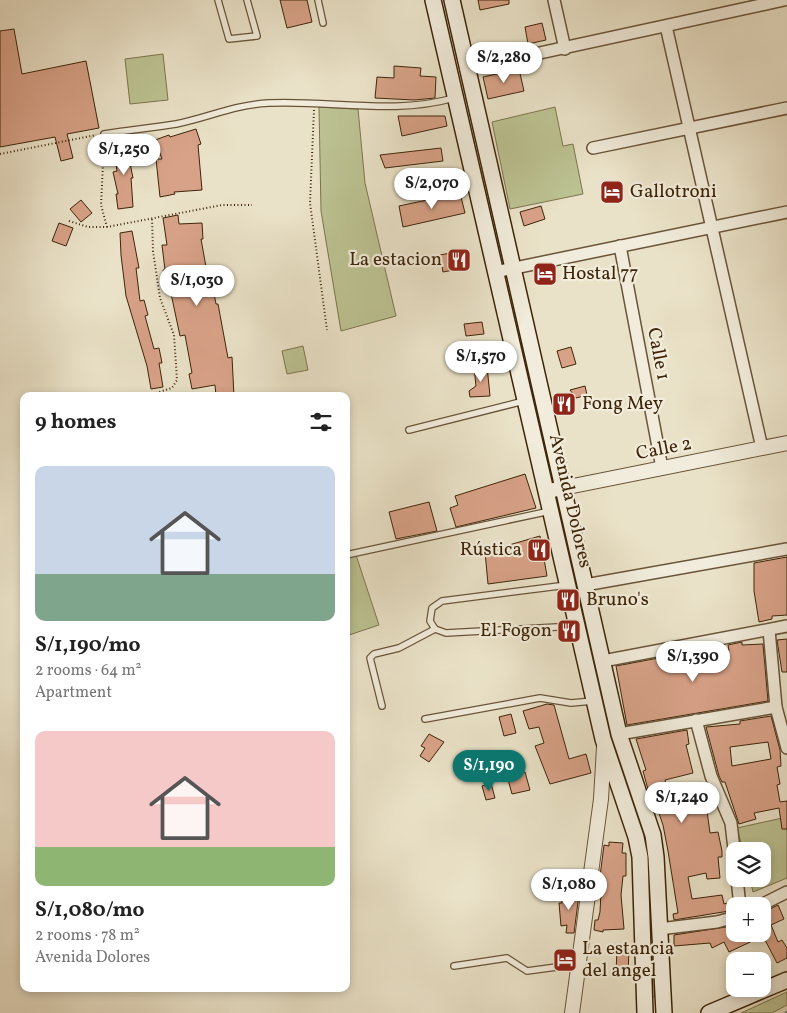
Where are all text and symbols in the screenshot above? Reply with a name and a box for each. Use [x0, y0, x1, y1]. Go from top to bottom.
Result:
pin: S/2,280 [458, 42, 550, 84]
text: S/2,280 [477, 47, 531, 69]
pin: S/1,250 [78, 134, 170, 176]
text: S/1,250 [98, 139, 150, 161]
pin: S/2,070 [386, 168, 478, 210]
text: S/2,070 [405, 173, 459, 195]
hotel icon: Gallotroni [599, 179, 625, 205]
place label: Gallotroni [630, 179, 717, 205]
place label: La estacion [349, 247, 442, 273]
restaurant icon: La estacion [446, 247, 472, 273]
hotel icon: Hostal 77 [532, 261, 558, 287]
place label: Hostal 77 [562, 261, 639, 287]
pin: S/1,030 [151, 264, 243, 307]
text: S/1,030 [171, 270, 223, 292]
street label: Calle 1 [640, 325, 676, 383]
pin: S/1,570 [435, 340, 527, 383]
text: S/1,570 [456, 346, 506, 368]
restaurant icon: Fong Mey [551, 391, 577, 417]
place label: Fong Mey [582, 391, 663, 417]
text: 9 homes [35, 408, 116, 437]
icon: filters [307, 408, 335, 436]
street label: Avenida Dolores [542, 431, 598, 571]
street label: Calle 2 [634, 431, 694, 467]
icon: home [140, 498, 230, 588]
place label: Rústica [460, 537, 522, 563]
restaurant icon: Rústica [526, 537, 552, 563]
restaurant icon: Bruno's [555, 587, 581, 613]
place label: Bruno's [586, 587, 649, 613]
place label: El Fogon [480, 618, 552, 644]
restaurant icon: El Fogon [556, 618, 582, 644]
text: S/1,190/mo [35, 631, 140, 660]
pin: S/1,390 [647, 640, 739, 683]
text: S/1,390 [667, 646, 719, 668]
text: 2 rooms · 64 m² [35, 660, 142, 682]
text: Apartment [35, 682, 112, 704]
pin: S/1,190 [443, 750, 535, 792]
text: S/1,190 [464, 755, 514, 777]
icon: home [140, 763, 230, 853]
pin: S/1,240 [636, 782, 728, 824]
text: S/1,240 [656, 787, 708, 809]
map controls [726, 842, 771, 997]
button: layers [726, 842, 771, 887]
pin: S/1,080 [523, 868, 615, 911]
text: S/1,080 [542, 874, 596, 896]
text: S/1,080/mo [35, 896, 145, 925]
button: + [726, 897, 771, 942]
text: 2 rooms · 78 m² [35, 925, 140, 947]
place label: La estancia del angel [582, 936, 674, 984]
text: Avenida Dolores [35, 947, 150, 969]
hotel icon: La estancia del angel [552, 947, 578, 973]
button: − [726, 952, 771, 997]

